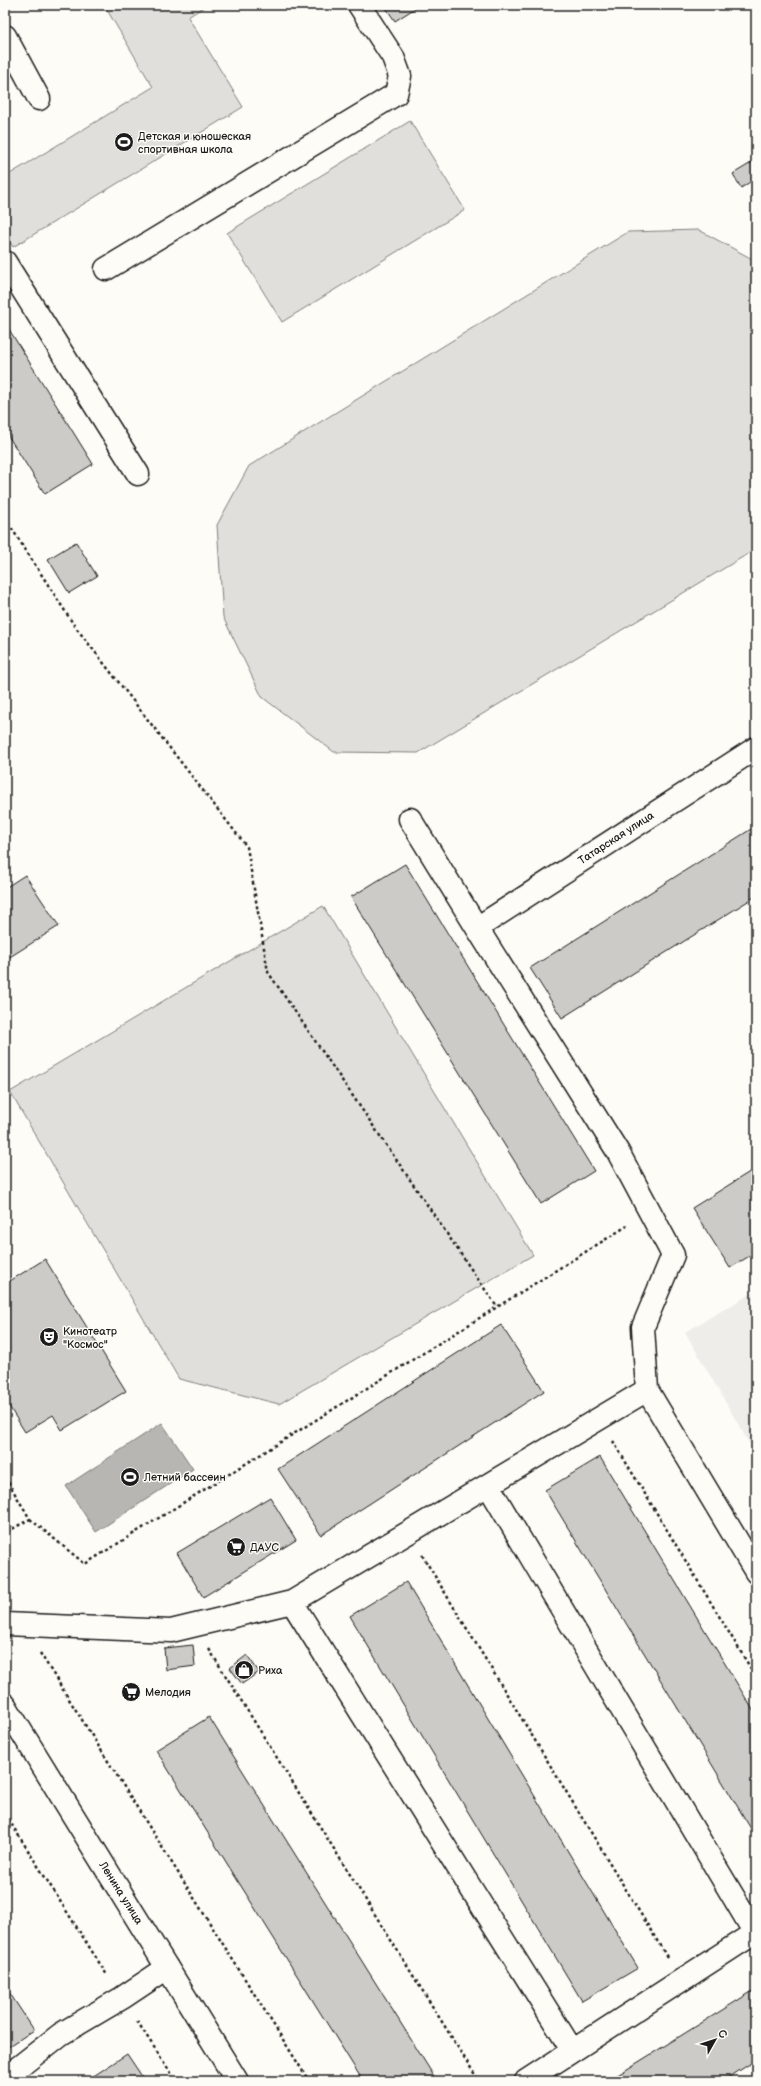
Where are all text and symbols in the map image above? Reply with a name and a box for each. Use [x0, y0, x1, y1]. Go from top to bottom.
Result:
place label: Детская и юношеская спортивная школа [138, 130, 251, 156]
sports icon: Детская и юношеская спортивная школа [113, 131, 135, 153]
street label: Татарская улица [576, 808, 657, 867]
place label: Кинотеатр "Космос" [63, 1325, 118, 1351]
theatre icon: Кинотеатр "Космос" [38, 1326, 60, 1348]
sports icon: Летний бассеин [119, 1466, 141, 1488]
place label: Летний бассеин [143, 1471, 226, 1484]
supermarket icon: ДАУС [225, 1536, 247, 1558]
place label: ДАУС [250, 1541, 279, 1554]
shop icon: Риха [233, 1659, 255, 1681]
place label: Риха [258, 1664, 283, 1677]
supermarket icon: Мелодия [120, 1681, 142, 1703]
place label: Мелодия [145, 1686, 191, 1699]
street label: Ленина улица [96, 1858, 146, 1927]
north arrow [695, 2020, 735, 2060]
text: С [715, 2027, 730, 2041]

